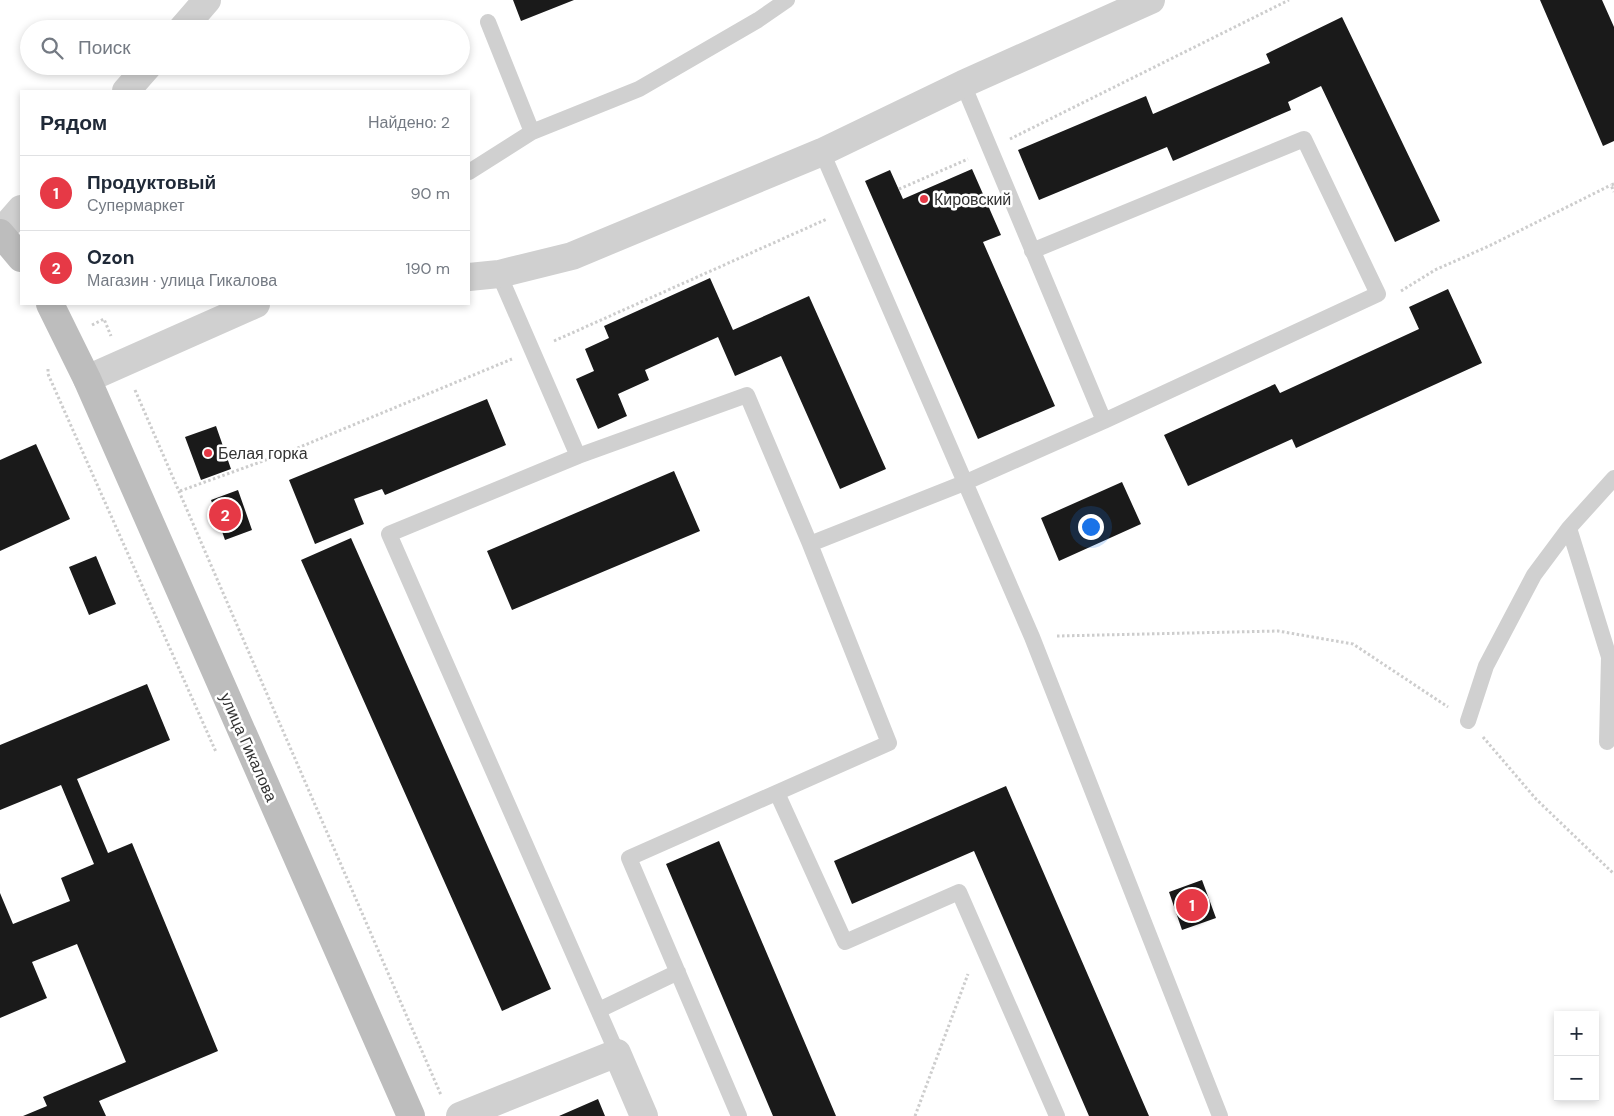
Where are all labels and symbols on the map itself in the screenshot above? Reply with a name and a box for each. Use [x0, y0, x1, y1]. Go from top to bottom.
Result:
place label: Кировский [934, 189, 1011, 210]
marker: Кировский [918, 193, 930, 205]
place label: Белая горка [218, 443, 308, 464]
marker: Белая горка [202, 447, 214, 459]
pin: 2 [209, 496, 241, 534]
your location [1078, 514, 1104, 540]
street label: улица Гикалова [215, 690, 282, 805]
pin: 1 [1176, 886, 1208, 924]

